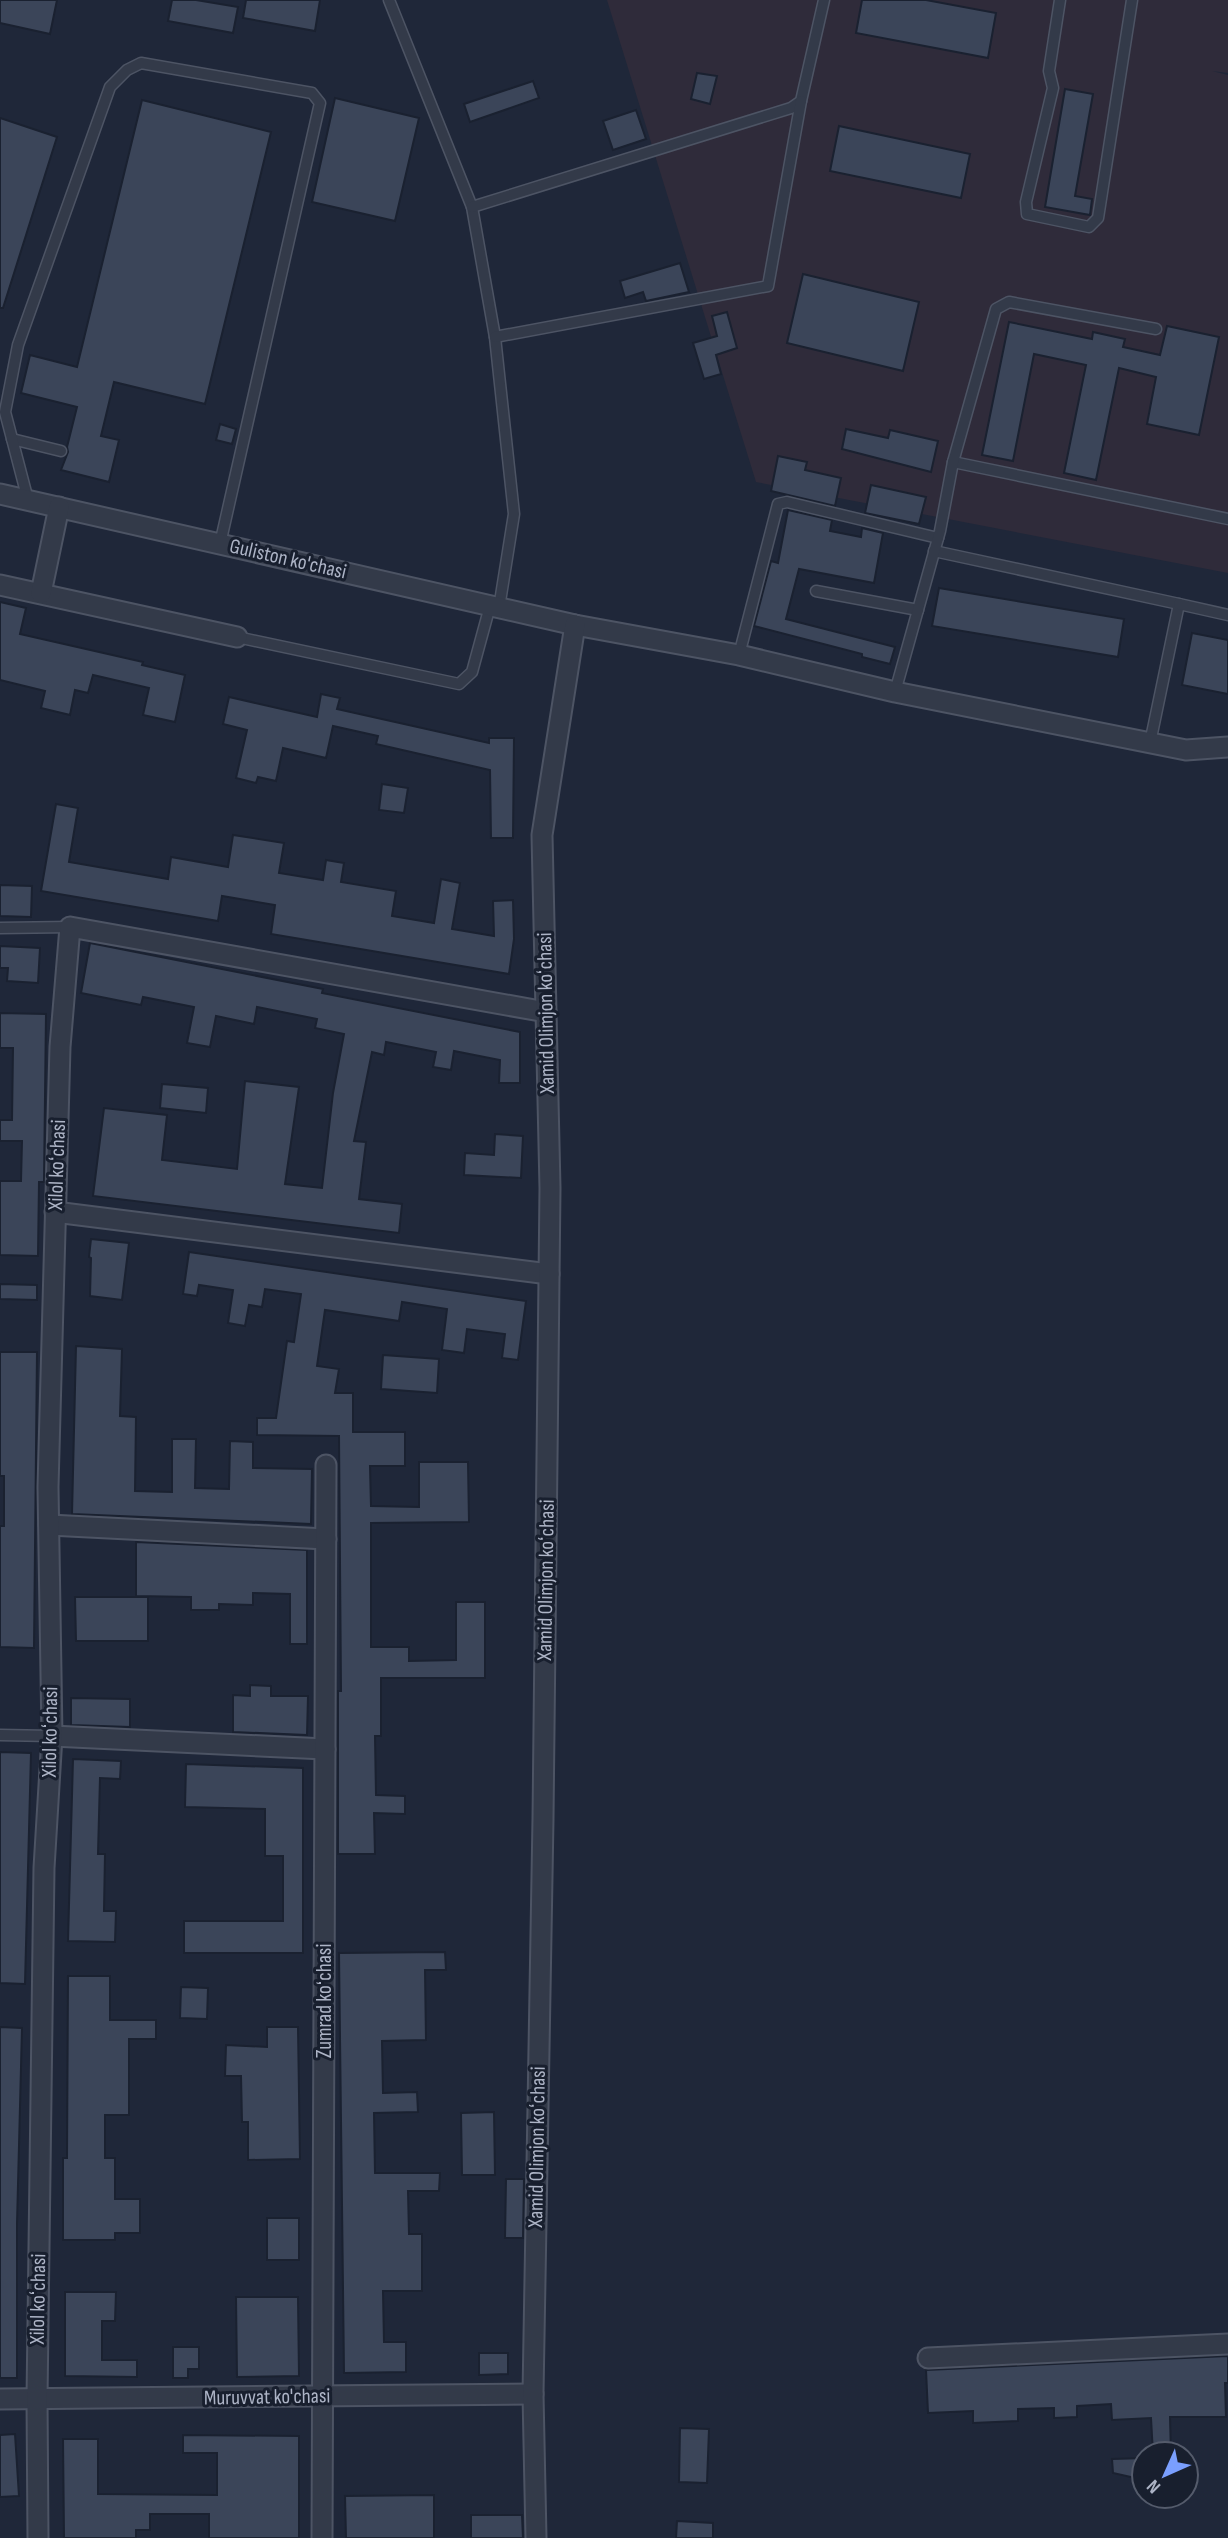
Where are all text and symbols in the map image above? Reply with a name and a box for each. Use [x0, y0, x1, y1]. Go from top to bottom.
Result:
street label: Guliston ko'chasi [227, 533, 349, 585]
street label: Xamid Olimjon koʻchasi [532, 932, 560, 1095]
street label: Xilol koʻchasi [43, 1119, 71, 1212]
street label: Xamid Olimjon koʻchasi [532, 1499, 560, 1662]
street label: Xilol koʻchasi [37, 1686, 63, 1779]
street label: Zumrad koʻchasi [312, 1944, 337, 2058]
street label: Xamid Olimjon koʻchasi [523, 2066, 551, 2229]
street label: Xilol koʻchasi [25, 2253, 51, 2346]
street label: Muruvvat ko'chasi [204, 2383, 330, 2411]
north arrow [1130, 2440, 1200, 2510]
text: N [1142, 2474, 1166, 2498]

